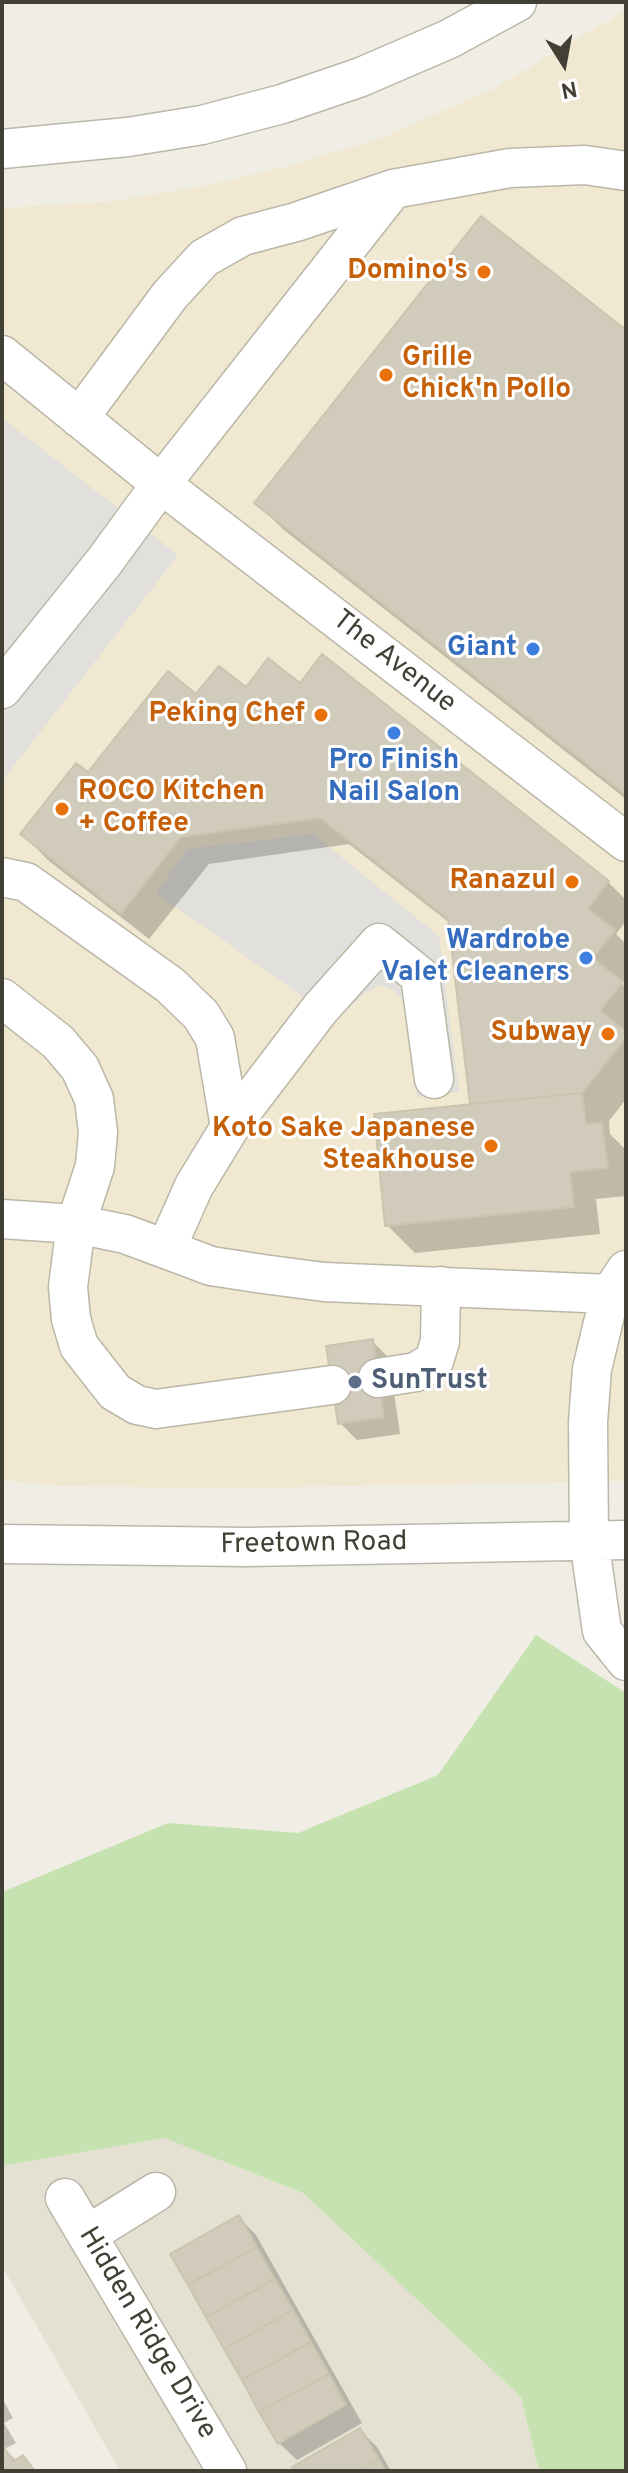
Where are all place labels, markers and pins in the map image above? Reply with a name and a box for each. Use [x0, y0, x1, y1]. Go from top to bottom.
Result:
place label: Domino's [347, 255, 468, 289]
marker: Domino's [475, 263, 493, 281]
place label: Grille Chick'n Pollo [402, 342, 571, 408]
marker: Grille Chick'n Pollo [377, 366, 395, 384]
place label: Giant [447, 632, 517, 666]
marker: Giant [524, 640, 542, 658]
place label: Peking Chef [148, 698, 305, 732]
marker: Peking Chef [312, 706, 330, 724]
marker: Pro Finish Nail Salon [385, 724, 403, 742]
place label: Pro Finish Nail Salon [328, 745, 460, 811]
place label: ROCO Kitchen + Coffee [78, 776, 265, 842]
marker: ROCO Kitchen + Coffee [53, 800, 71, 818]
place label: Ranazul [449, 865, 556, 899]
marker: Ranazul [563, 873, 581, 891]
place label: Wardrobe Valet Cleaners [381, 925, 570, 991]
marker: Wardrobe Valet Cleaners [577, 949, 595, 967]
place label: Subway [490, 1017, 592, 1051]
marker: Subway [599, 1025, 617, 1043]
place label: Koto Sake Japanese Steakhouse [212, 1113, 475, 1179]
marker: Koto Sake Japanese Steakhouse [482, 1137, 500, 1155]
place label: SunTrust [371, 1365, 488, 1399]
marker: SunTrust [346, 1373, 364, 1391]

